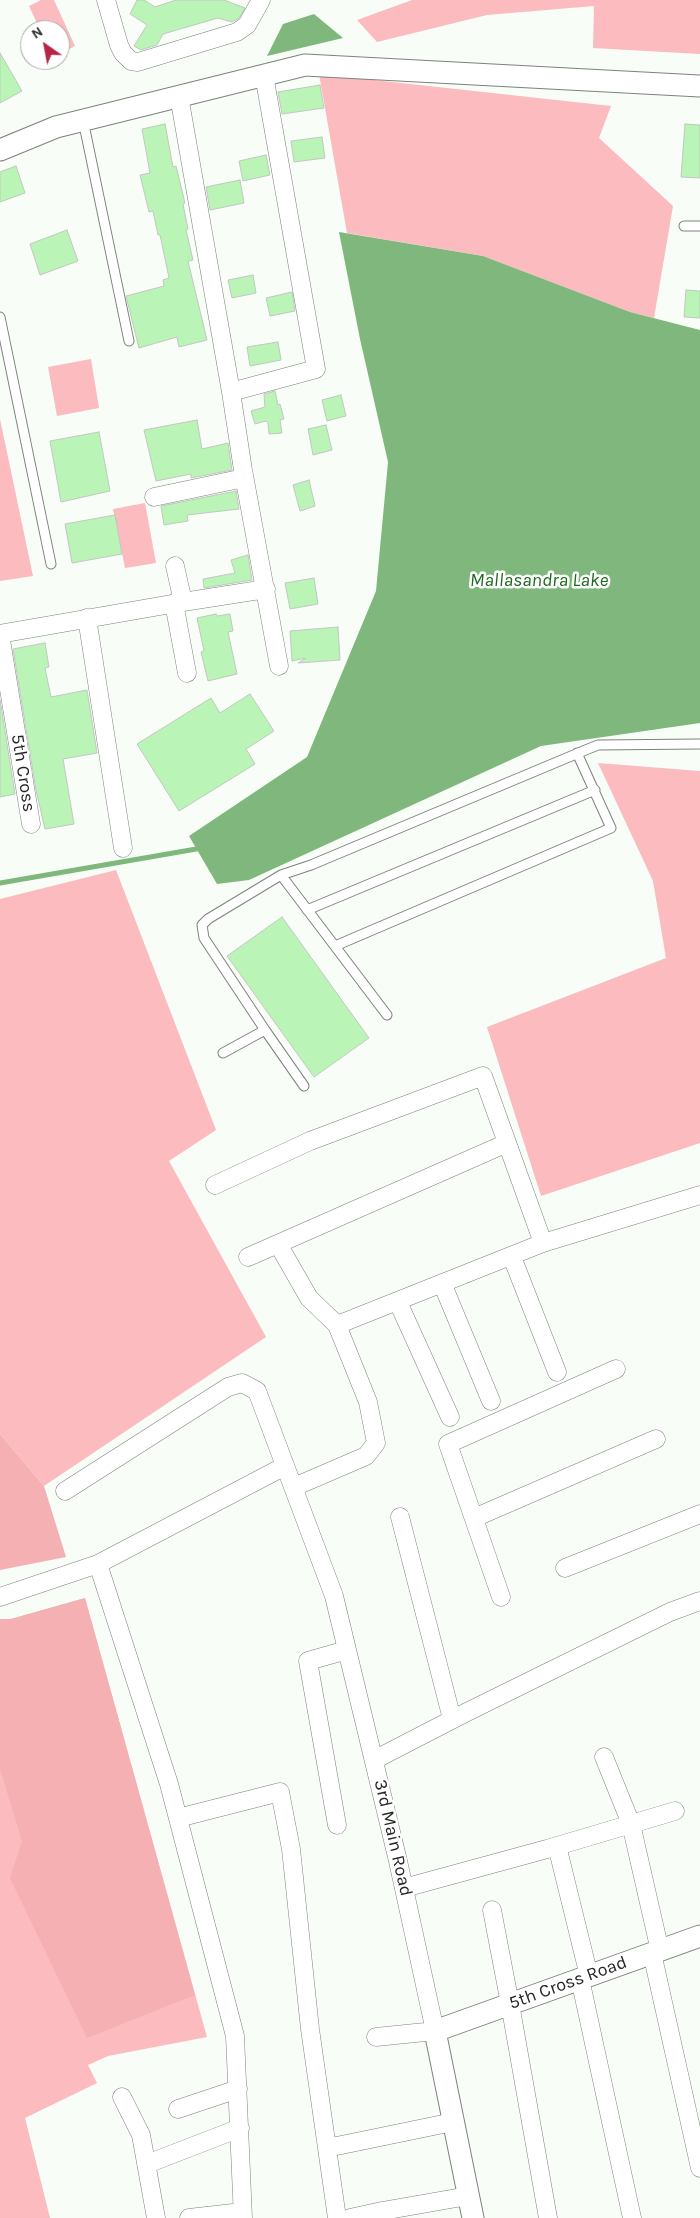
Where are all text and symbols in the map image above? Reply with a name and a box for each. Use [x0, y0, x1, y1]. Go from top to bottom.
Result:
north arrow [20, 20, 70, 70]
text: N [28, 23, 46, 43]
water label: Mallasandra Lake [470, 570, 608, 592]
street label: 5th Cross [6, 733, 40, 813]
street label: 3rd Main Road [369, 1778, 417, 1898]
street label: 5th Cross Road [506, 1952, 630, 2014]

